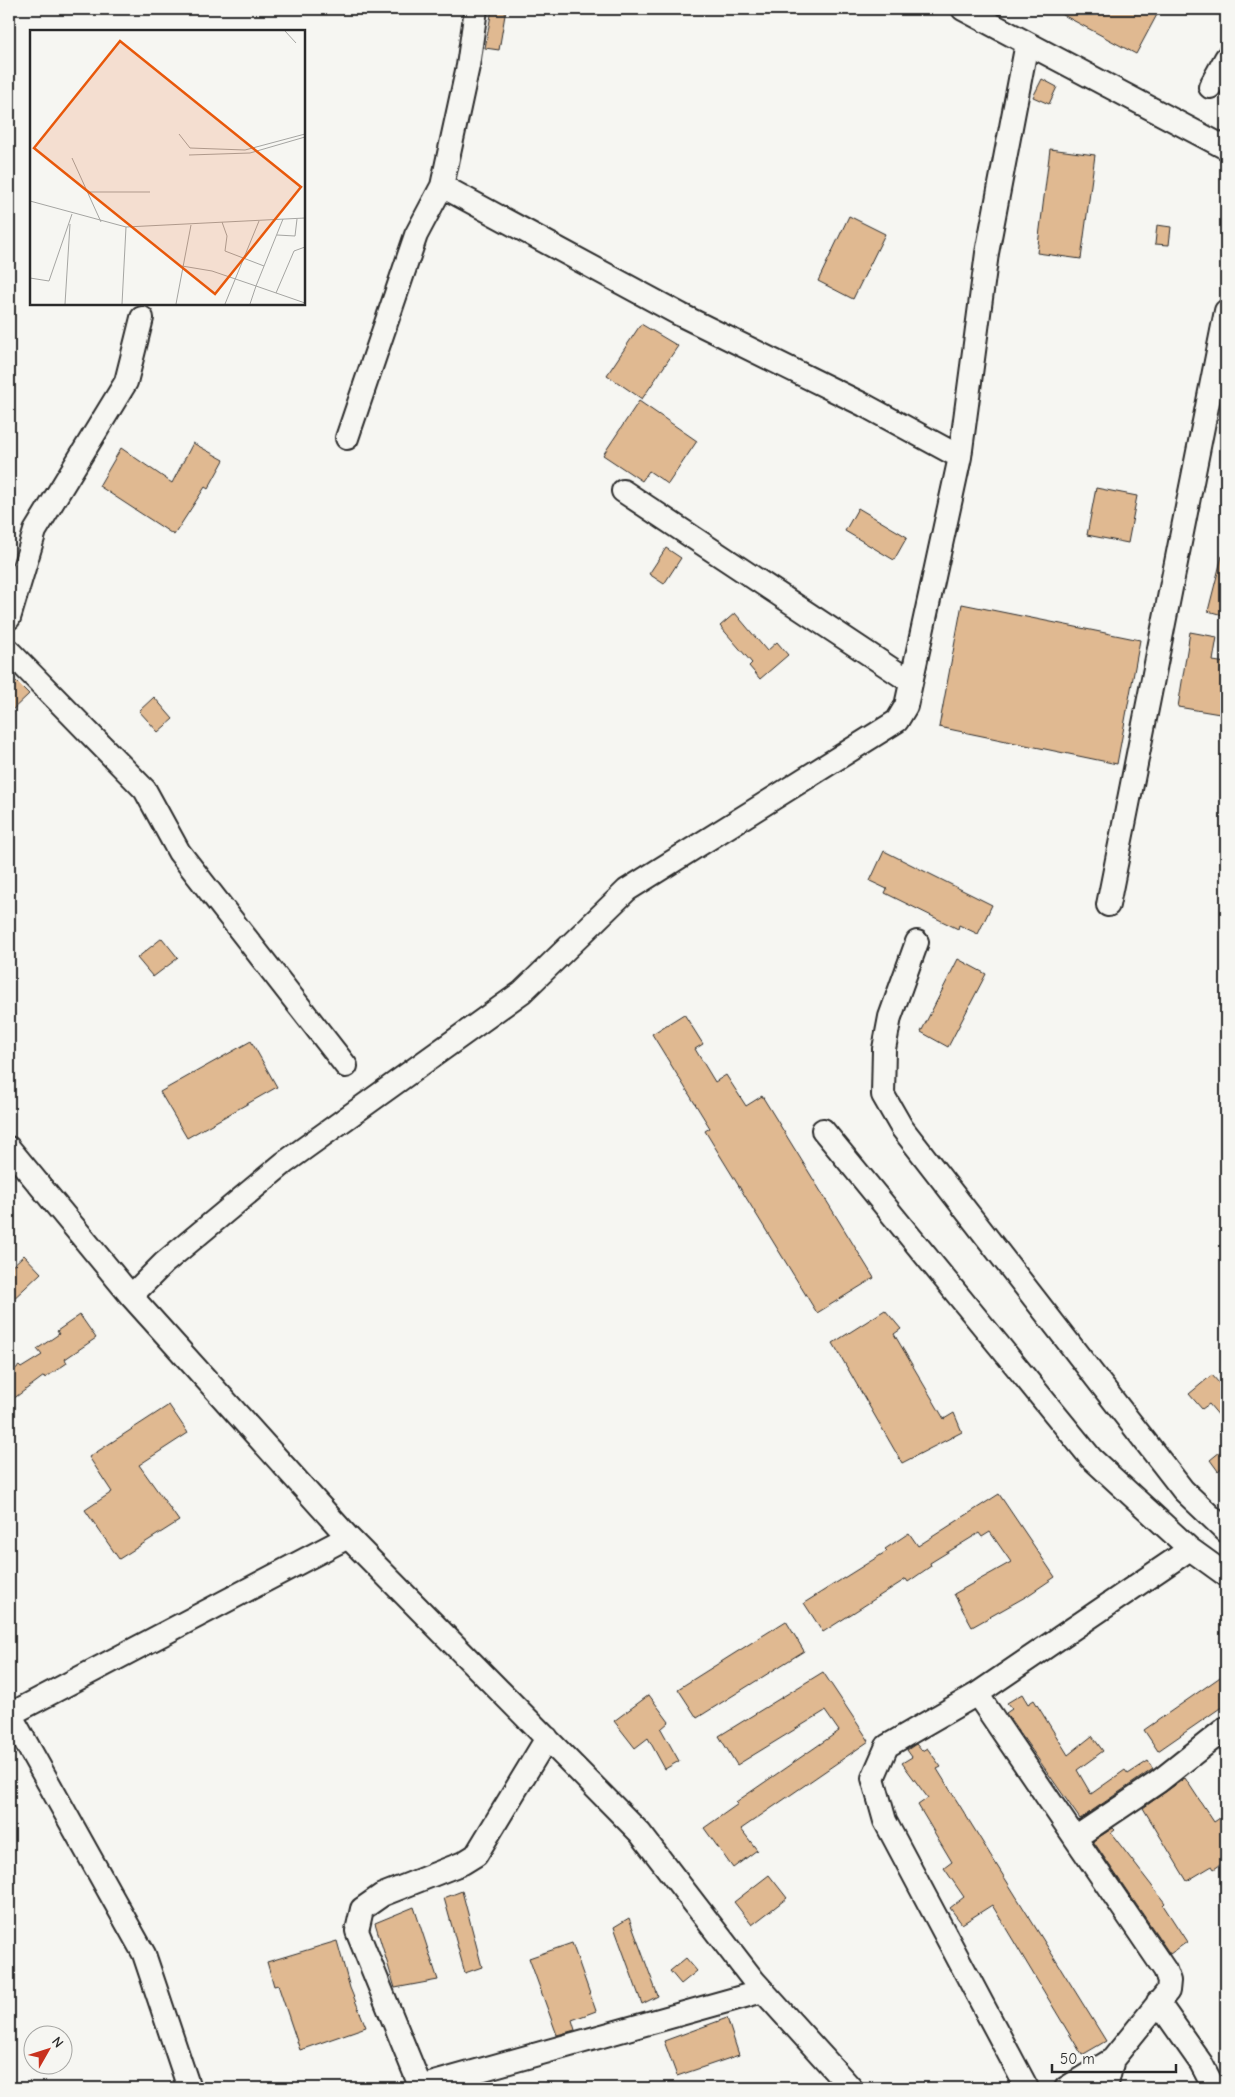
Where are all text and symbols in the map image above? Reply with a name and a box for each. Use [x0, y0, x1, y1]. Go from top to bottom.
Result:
inset map [30, 30, 305, 305]
north arrow [22, 2024, 72, 2074]
text: N [48, 2033, 67, 2051]
scale bar [1052, 2042, 1176, 2074]
text: 50 m [1060, 2050, 1095, 2068]

